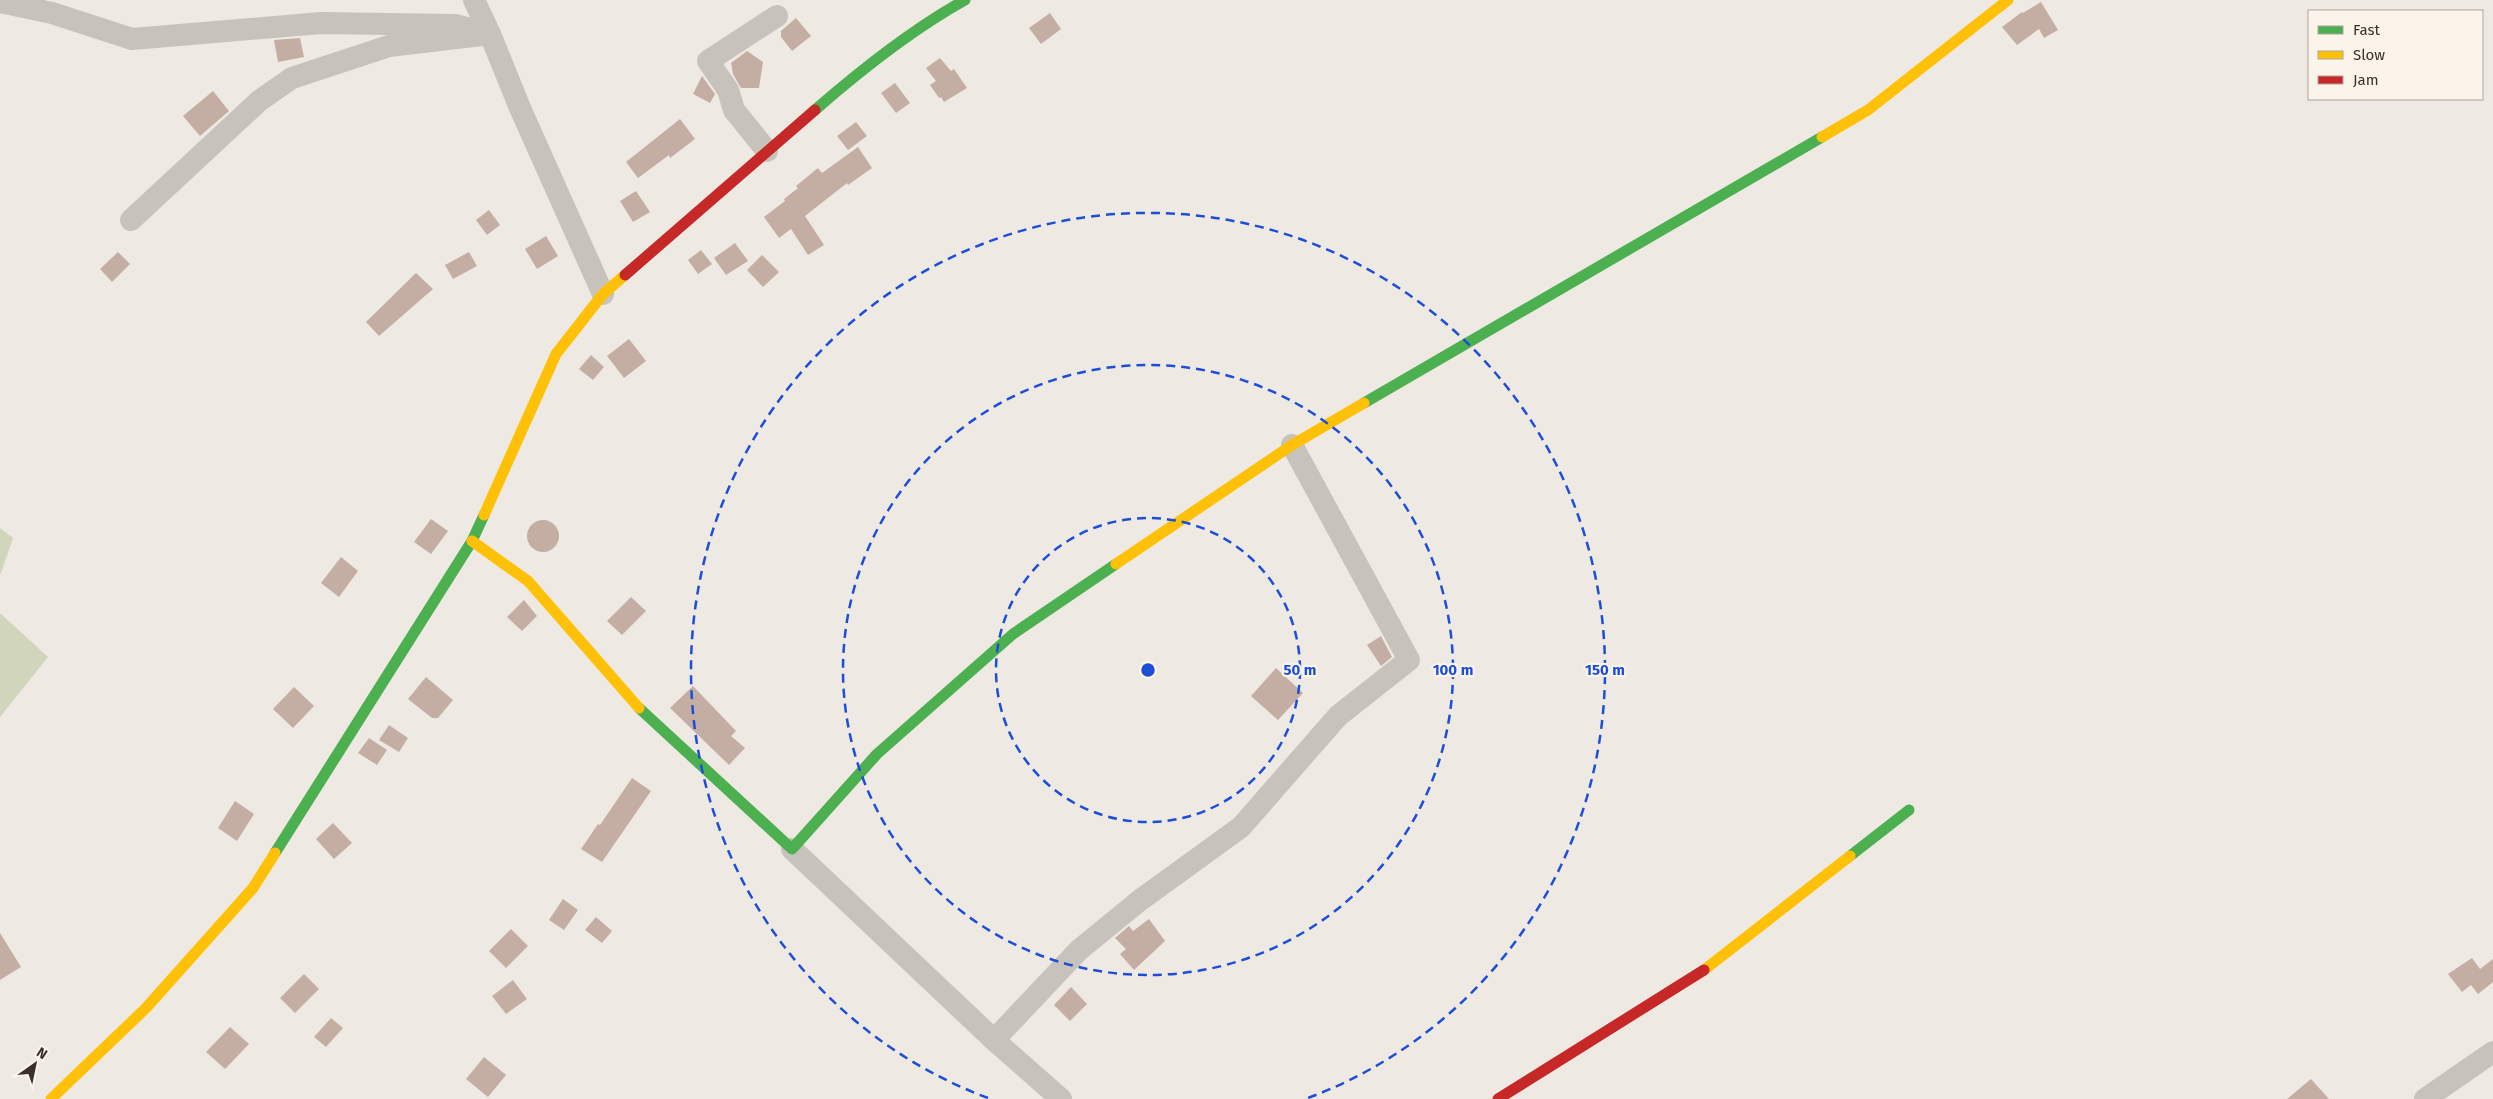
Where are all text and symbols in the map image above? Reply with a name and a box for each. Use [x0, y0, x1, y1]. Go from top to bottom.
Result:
legend [2308, 10, 2483, 100]
text: Fast [2353, 21, 2380, 39]
text: Slow [2353, 46, 2385, 64]
text: Jam [2353, 71, 2379, 89]
centre of rings [1139, 661, 1157, 679]
text: 50 m [1283, 661, 1317, 679]
text: 100 m [1433, 661, 1473, 679]
text: 150 m [1585, 661, 1625, 679]
north arrow [10, 1039, 60, 1089]
text: N [33, 1044, 50, 1063]

